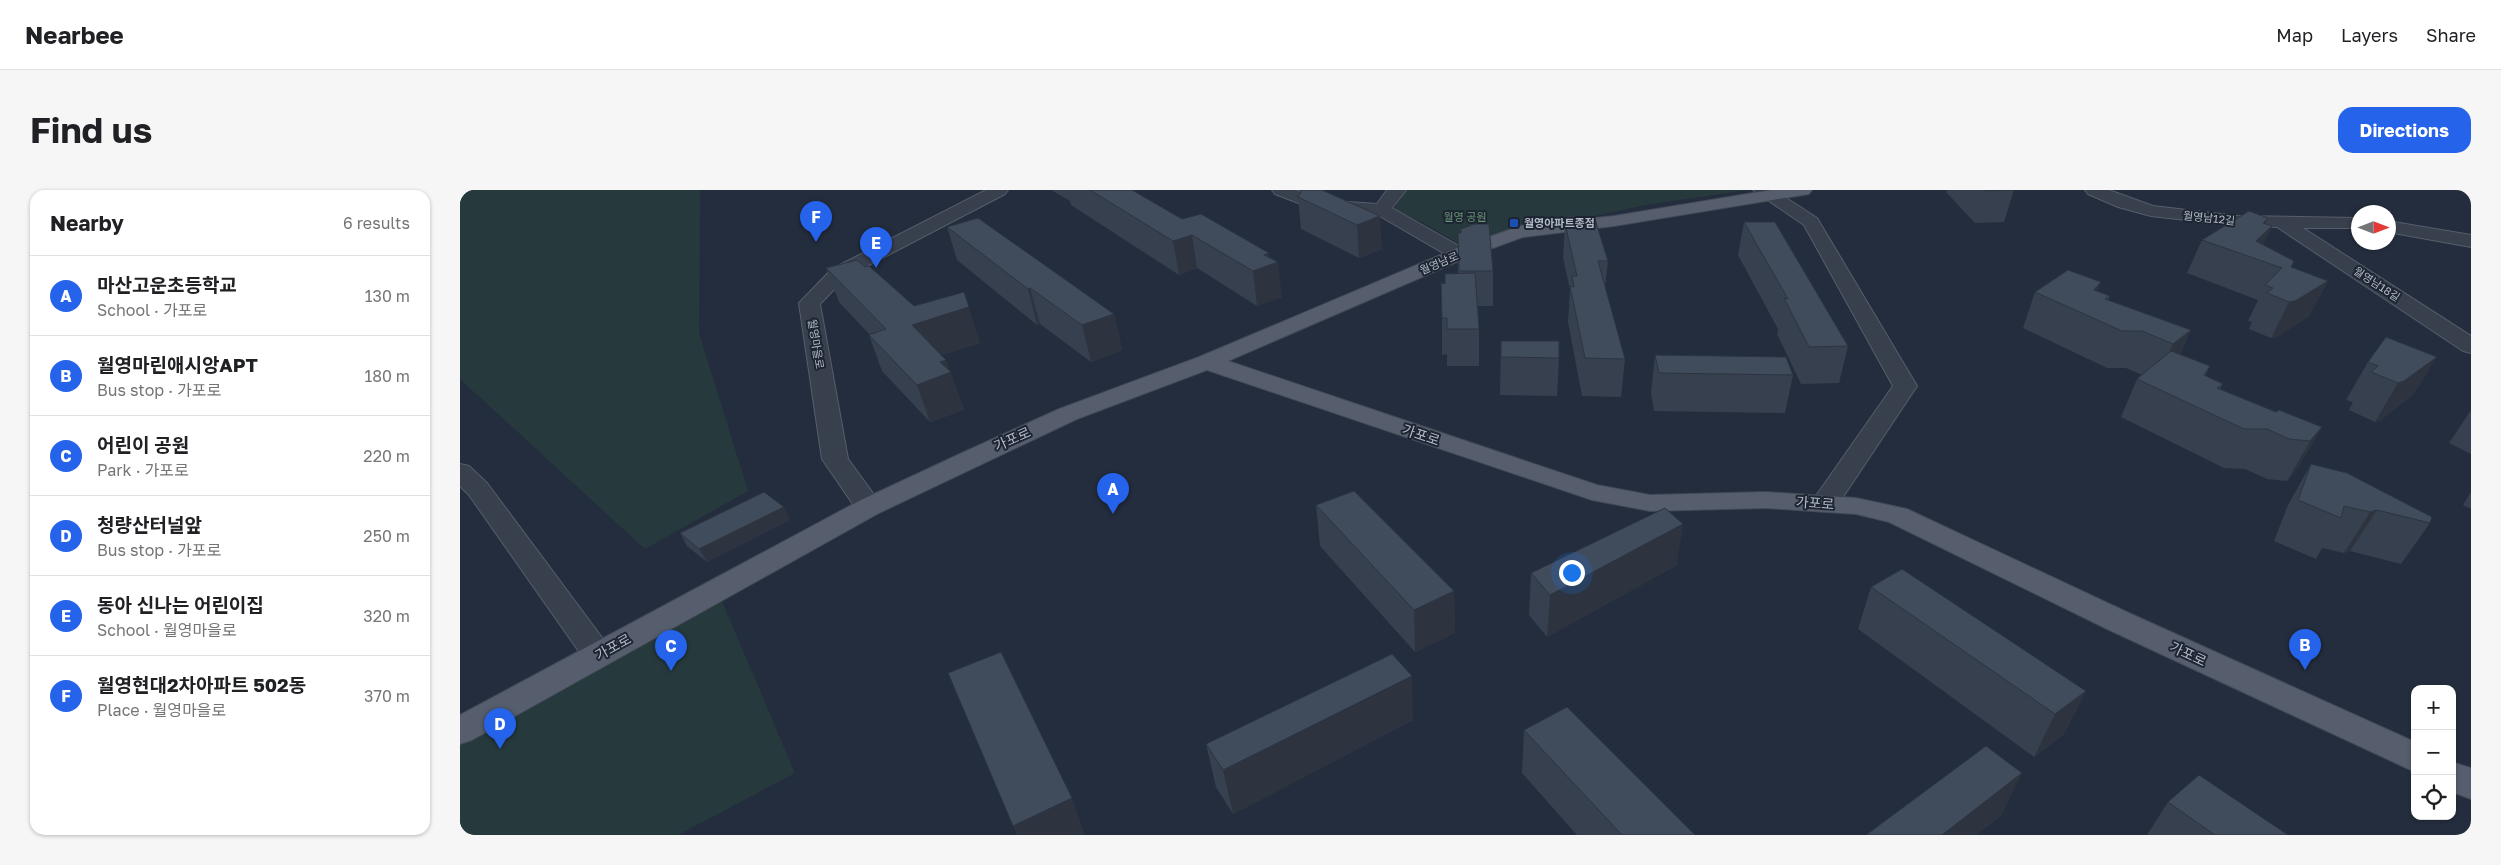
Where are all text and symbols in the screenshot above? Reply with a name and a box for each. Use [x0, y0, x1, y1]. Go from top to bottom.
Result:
text: Nearbee [25, 20, 124, 49]
text: Map [2276, 24, 2313, 46]
text: Layers [2341, 24, 2398, 46]
text: Share [2426, 24, 2476, 46]
button: Directions [2338, 107, 2471, 153]
text: Find us [30, 109, 152, 151]
pin: F [800, 201, 832, 242]
north arrow [2351, 205, 2396, 250]
street label: 월영남12길 [2182, 208, 2236, 227]
text: Nearby [50, 210, 124, 236]
park label: 월영 공원 [1443, 210, 1487, 223]
text: 6 results [343, 213, 410, 233]
place label: 월영아파트종점 [1524, 216, 1595, 229]
marker: 월영아파트종점 [1508, 217, 1520, 229]
pin: E [860, 227, 892, 268]
street label: 월영남로 [1418, 249, 1460, 276]
street label: 월영남18길 [2352, 264, 2403, 303]
text: 마산고운초등학교 [97, 273, 237, 296]
text: A [60, 286, 72, 306]
text: 130 m [365, 286, 410, 306]
text: School · 가포로 [97, 300, 207, 320]
street label: 월영마을로 [806, 318, 827, 370]
text: 월영마린애시앙APT [97, 353, 258, 376]
text: B [60, 366, 72, 386]
text: 180 m [364, 366, 410, 386]
text: Bus stop · 가포로 [97, 380, 221, 400]
street label: 가포로 [1400, 420, 1442, 449]
street label: 가포로 [991, 423, 1033, 454]
text: 어린이 공원 [97, 433, 189, 456]
text: C [60, 446, 72, 466]
text: 220 m [363, 446, 410, 466]
text: Park · 가포로 [97, 460, 189, 480]
pin: A [1097, 473, 1129, 514]
street label: 가포로 [1795, 493, 1835, 512]
text: 청량산터널앞 [97, 513, 202, 536]
text: D [60, 526, 72, 546]
text: 250 m [363, 526, 410, 546]
text: Bus stop · 가포로 [97, 540, 221, 560]
your location [1559, 560, 1585, 586]
text: 동아 신나는 어린이집 [97, 593, 264, 616]
text: E [61, 606, 71, 626]
text: 320 m [363, 606, 410, 626]
text: School · 월영마을로 [97, 620, 237, 640]
pin: B [2289, 629, 2321, 670]
street label: 가포로 [592, 630, 634, 663]
pin: C [655, 630, 687, 671]
street label: 가포로 [2167, 638, 2209, 669]
text: 월영현대2차아파트 502동 [97, 673, 306, 696]
map controls [2411, 685, 2456, 820]
button: + [2411, 685, 2456, 730]
text: F [61, 686, 71, 706]
text: 370 m [364, 686, 410, 706]
text: Place · 월영마을로 [97, 700, 226, 720]
pin: D [484, 708, 516, 749]
button: − [2411, 730, 2456, 775]
button: locate [2411, 775, 2456, 820]

